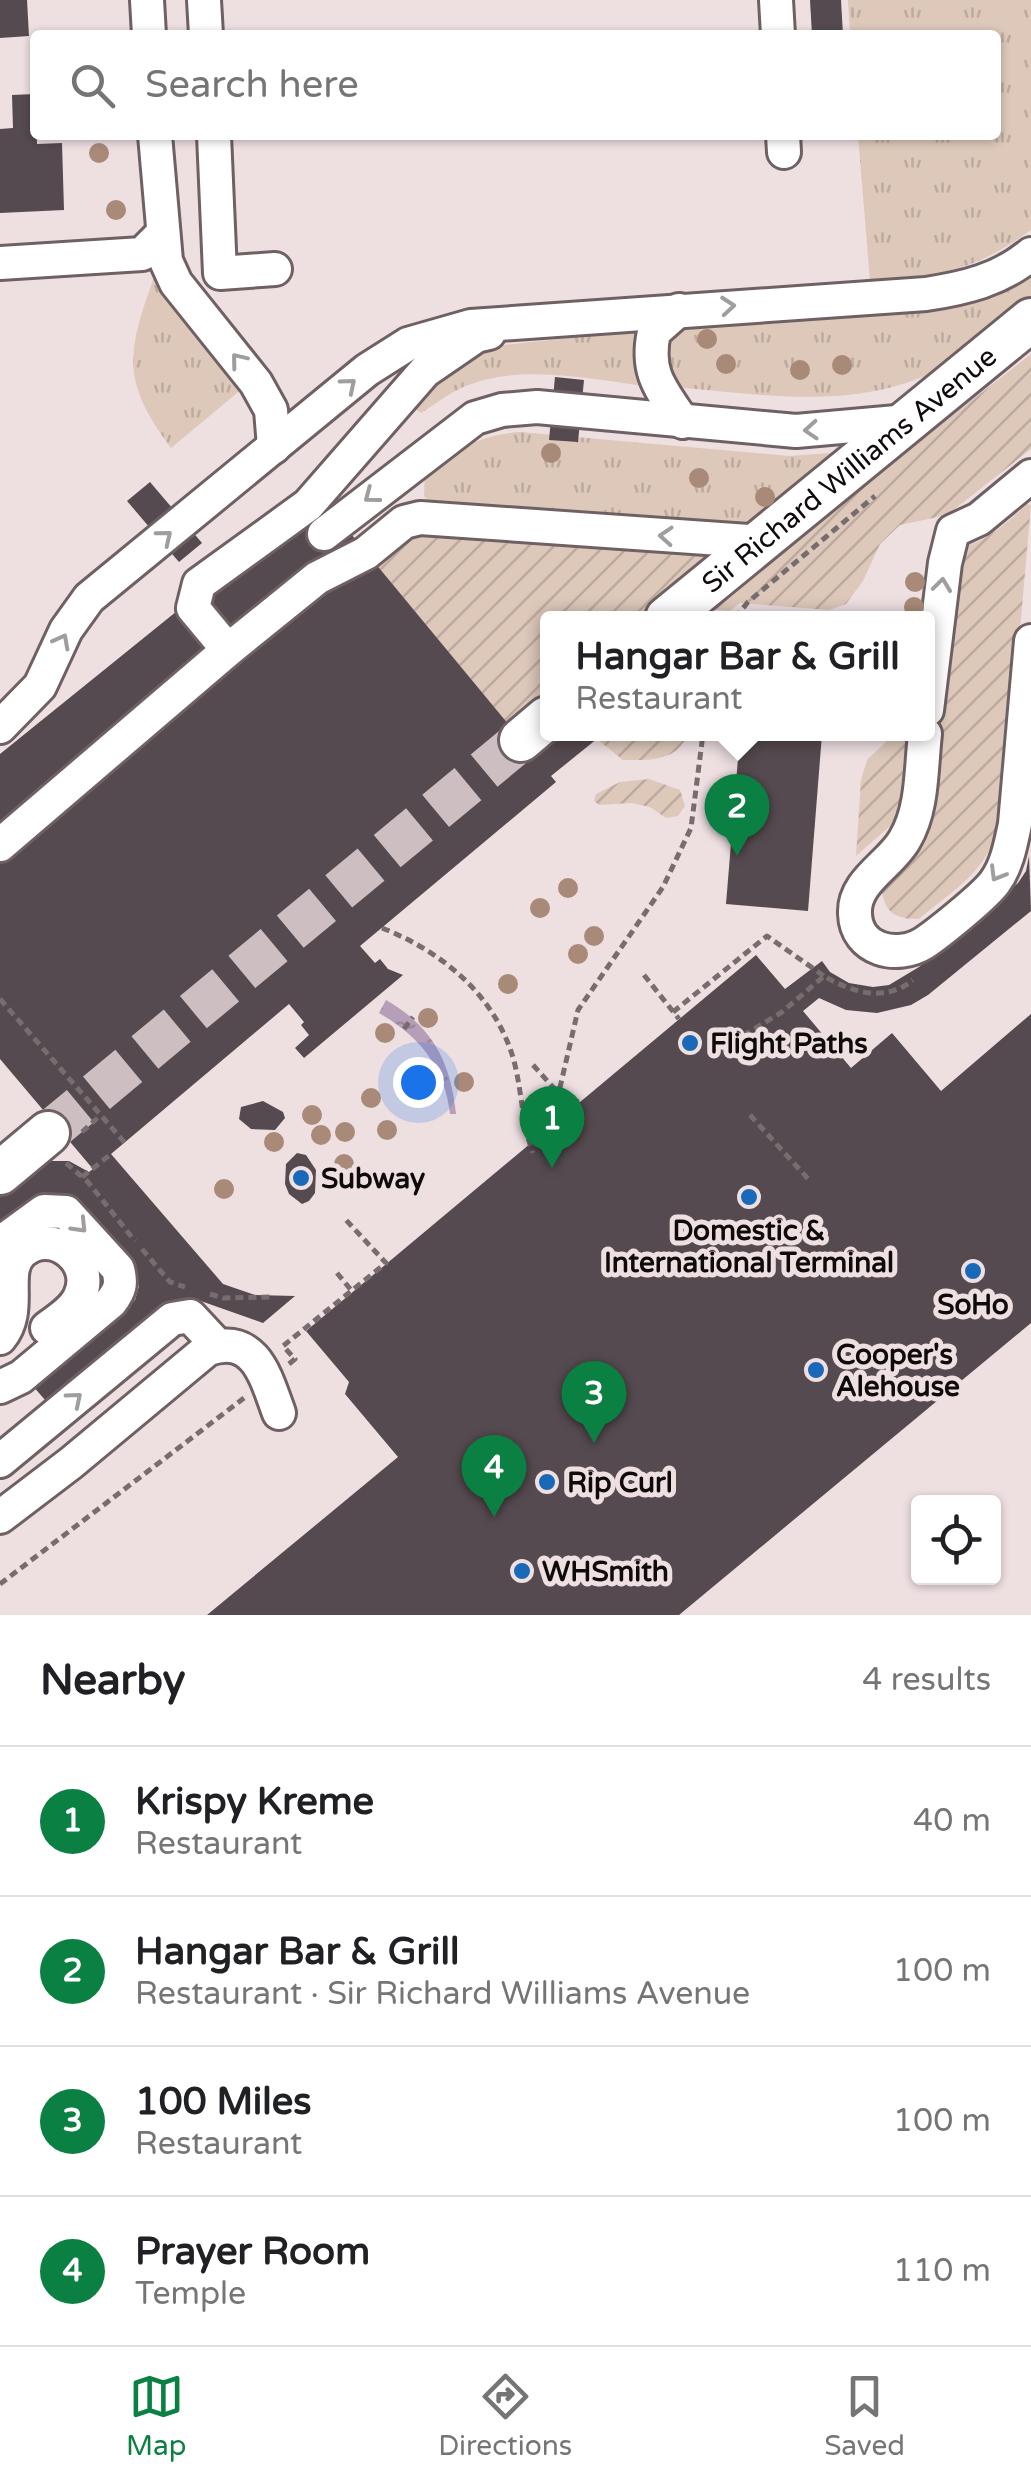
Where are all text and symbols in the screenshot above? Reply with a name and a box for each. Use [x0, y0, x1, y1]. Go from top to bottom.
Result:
search box [30, 30, 1001, 140]
icon: search [65, 58, 120, 113]
text: Search here [145, 62, 359, 108]
one-way arrow [721, 296, 737, 318]
street label: Sir Richard Williams Avenue [695, 339, 1004, 600]
one-way arrow [232, 354, 250, 372]
one-way arrow [338, 379, 356, 397]
one-way arrow [803, 419, 819, 440]
one-way arrow [364, 484, 382, 501]
one-way arrow [658, 525, 674, 547]
one-way arrow [153, 531, 171, 549]
one-way arrow [931, 577, 952, 594]
popup [540, 611, 935, 741]
one-way arrow [50, 633, 69, 651]
text: Hangar Bar & Grill [575, 634, 900, 680]
text: Restaurant [575, 680, 743, 718]
pin: 2 [704, 774, 770, 856]
one-way arrow [990, 863, 1009, 881]
place label: Flight Paths [710, 1027, 868, 1061]
marker: Flight Paths [679, 1032, 701, 1054]
your location [393, 1057, 444, 1108]
pin: 1 [520, 1086, 584, 1168]
place label: Subway [321, 1162, 425, 1196]
marker: Subway [290, 1167, 312, 1189]
marker: Domestic & International Terminal [738, 1186, 760, 1208]
place label: Domestic & International Terminal [604, 1214, 894, 1280]
one-way arrow [68, 1215, 86, 1233]
marker: SoHo [962, 1260, 984, 1282]
place label: SoHo [937, 1288, 1009, 1322]
place label: Cooper's Alehouse [836, 1338, 960, 1404]
marker: Cooper's Alehouse [805, 1359, 827, 1381]
pin: 3 [562, 1360, 626, 1443]
one-way arrow [63, 1393, 81, 1411]
pin: 4 [462, 1434, 526, 1517]
place label: Rip Curl [567, 1466, 673, 1500]
marker: Rip Curl [536, 1471, 558, 1493]
map controls [911, 1495, 1001, 1585]
button: locate [911, 1495, 1001, 1585]
place label: WHSmith [542, 1555, 669, 1589]
marker: WHSmith [511, 1560, 533, 1582]
text: Nearby [40, 1655, 185, 1706]
text: 4 results [862, 1661, 991, 1699]
text: Krispy Kreme [135, 1779, 374, 1825]
text: 1 [62, 1802, 83, 1840]
text: 40 m [913, 1802, 991, 1840]
text: Restaurant [135, 1825, 302, 1863]
text: Hangar Bar & Grill [135, 1929, 459, 1975]
text: 2 [62, 1952, 83, 1990]
text: 100 m [893, 1952, 991, 1990]
text: Restaurant · Sir Richard Williams Avenue [135, 1975, 750, 2013]
text: 100 Miles [135, 2079, 311, 2125]
text: 3 [62, 2102, 83, 2140]
text: 100 m [893, 2102, 991, 2140]
text: Restaurant [135, 2125, 302, 2163]
text: Prayer Room [135, 2229, 370, 2275]
text: 4 [62, 2252, 83, 2290]
text: 110 m [893, 2252, 991, 2290]
text: Temple [135, 2275, 246, 2313]
tab: Map [126, 2369, 186, 2463]
tab: Directions [438, 2369, 572, 2463]
tab: Saved [824, 2369, 905, 2463]

